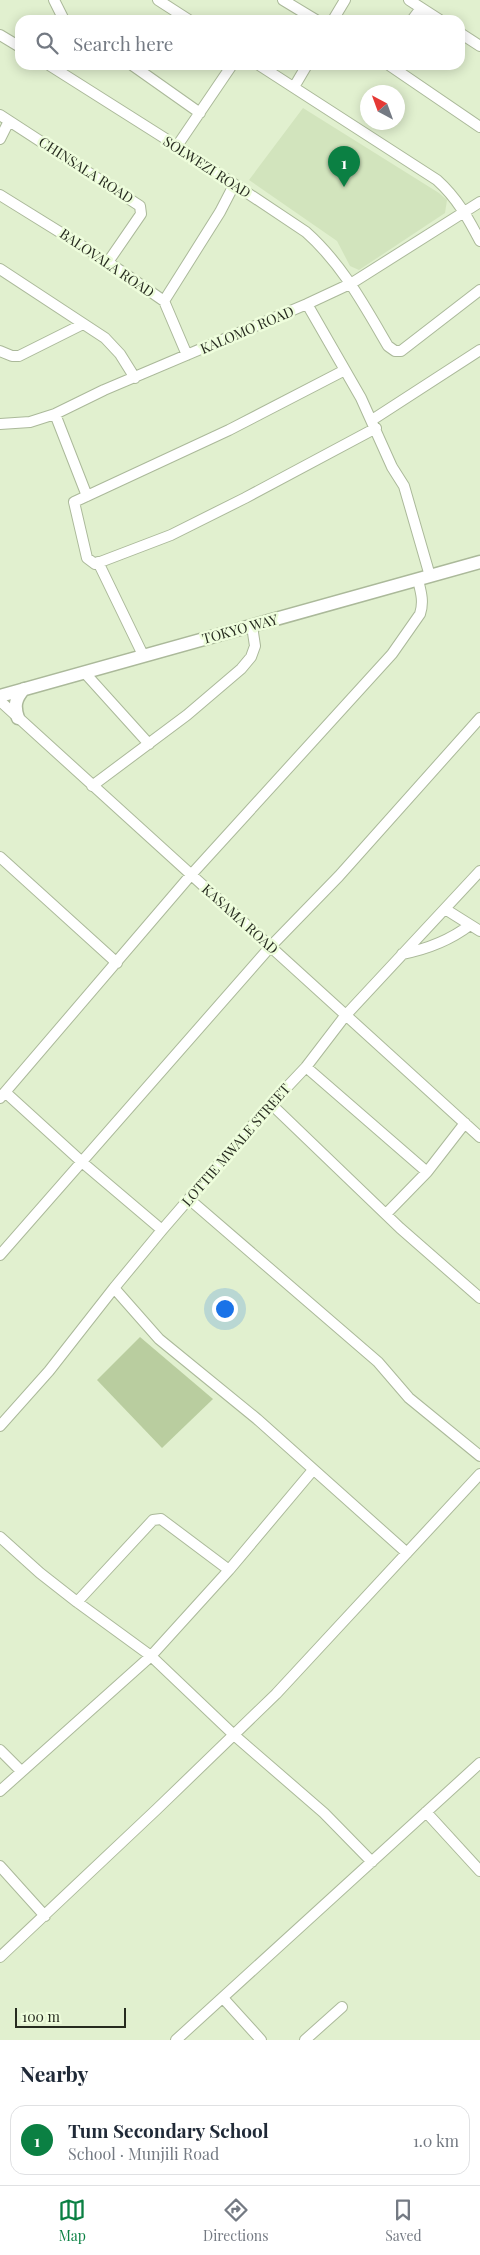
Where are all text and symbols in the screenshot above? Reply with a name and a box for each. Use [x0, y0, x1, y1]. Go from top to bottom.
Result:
search box [15, 15, 465, 70]
icon: search [33, 29, 61, 57]
text: Search here [73, 30, 173, 56]
north arrow [360, 85, 405, 130]
street label: SOLWEZI ROAD [160, 131, 255, 202]
street label: CHINSALA ROAD [35, 132, 137, 207]
pin: 1 [328, 146, 360, 187]
street label: BALOVALA ROAD [56, 224, 158, 301]
street label: KALOMO ROAD [197, 301, 297, 358]
street label: TOKYO WAY [200, 609, 281, 648]
street label: KASAMA ROAD [198, 879, 283, 958]
street label: LOTTIE MWALE STREET [177, 1079, 294, 1210]
your location [212, 1296, 238, 1322]
scale bar [15, 2005, 126, 2028]
text: 100 m [22, 2007, 60, 2026]
text: Nearby [20, 2059, 89, 2087]
text: Tum Secondary School [68, 2117, 269, 2143]
text: 1 [34, 2130, 40, 2151]
text: 1.0 km [413, 2130, 459, 2151]
text: School · Munjili Road [68, 2143, 219, 2164]
tab: Map [58, 2196, 86, 2245]
tab: Directions [203, 2196, 269, 2245]
tab: Saved [385, 2196, 422, 2245]

